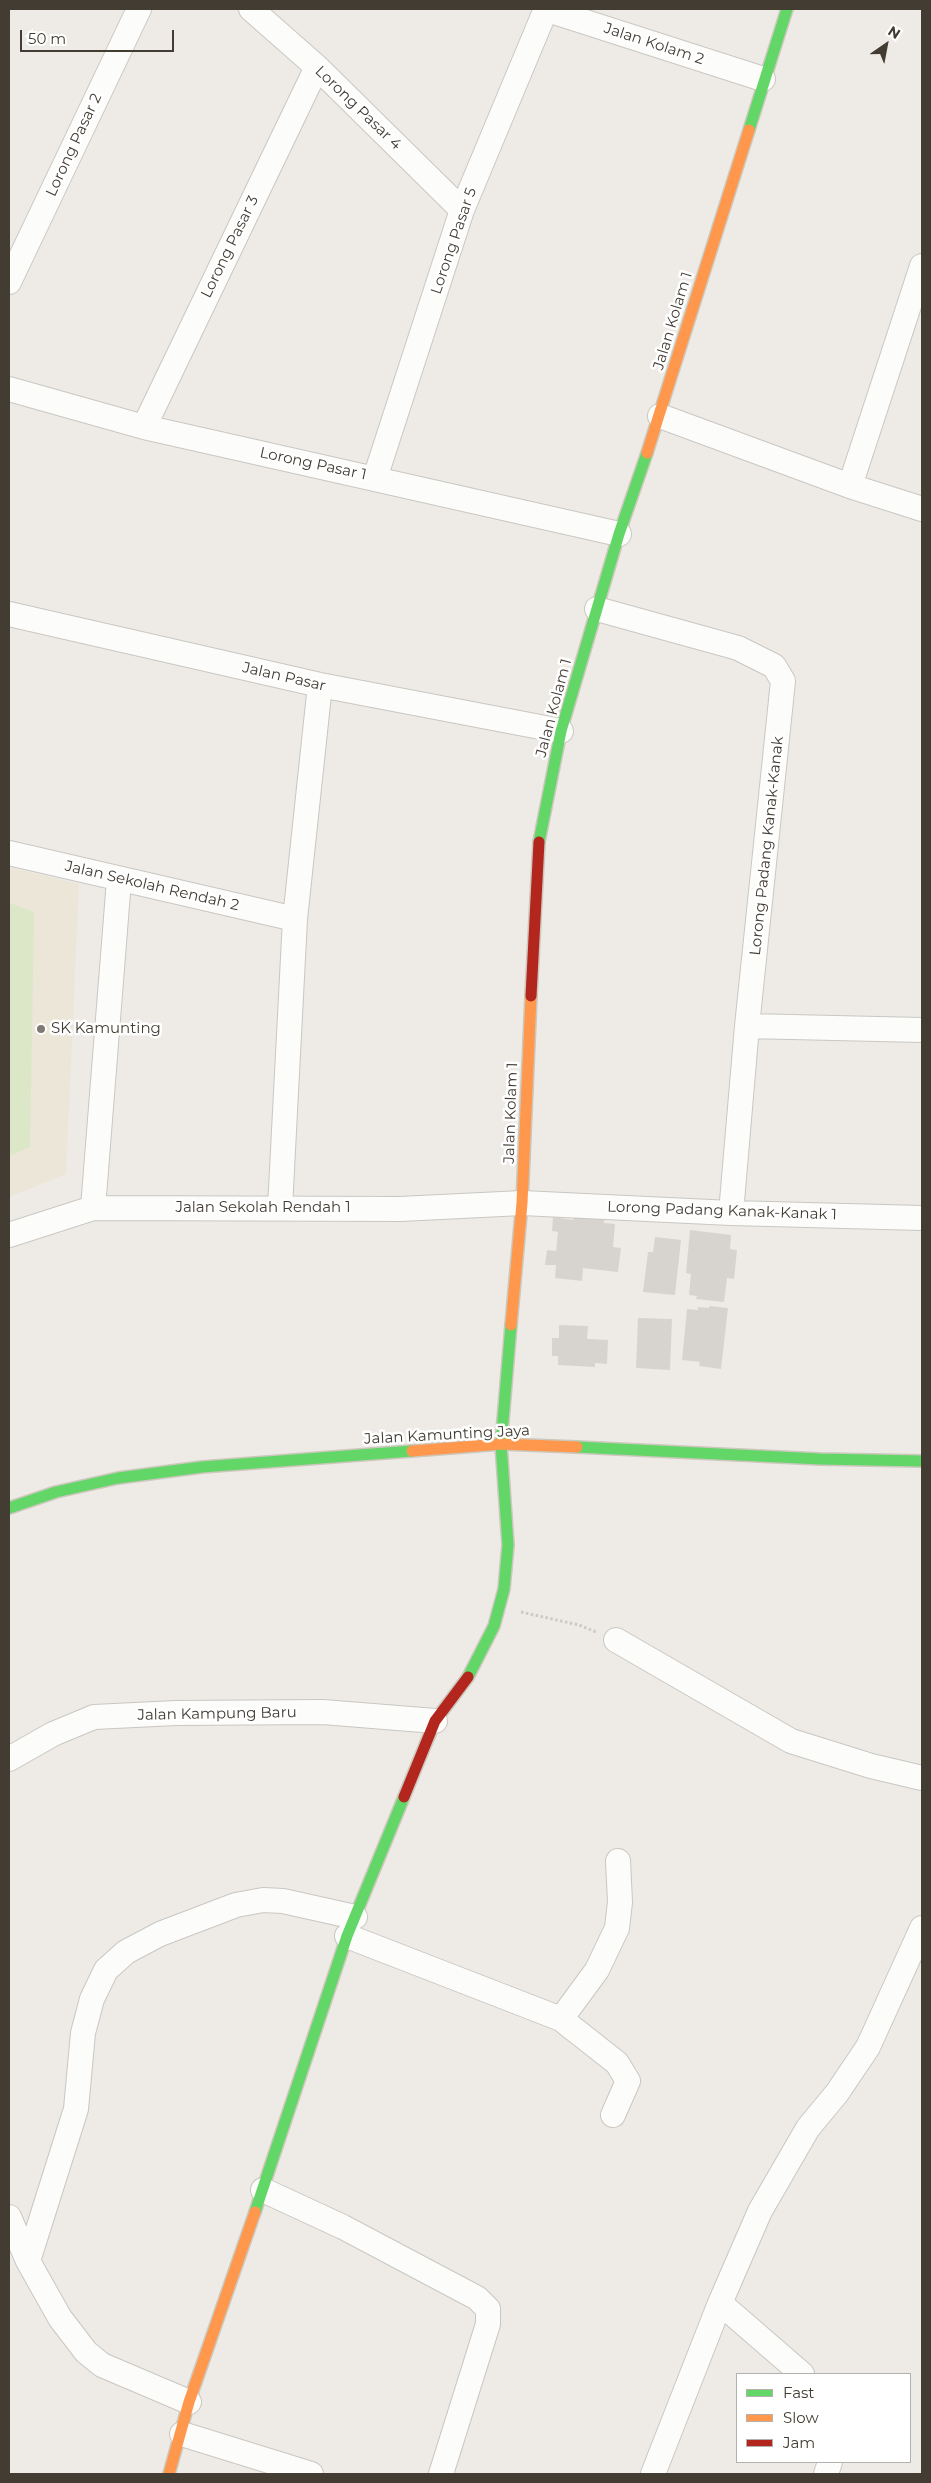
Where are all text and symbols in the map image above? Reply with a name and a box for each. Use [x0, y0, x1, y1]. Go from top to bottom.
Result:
street label: Jalan Kolam 2 [602, 19, 706, 69]
scale bar [22, 20, 176, 52]
north arrow [861, 20, 911, 70]
text: N [885, 22, 904, 43]
text: 50 m [28, 29, 66, 48]
street label: Lorong Pasar 4 [311, 62, 405, 154]
street label: Lorong Pasar 2 [42, 91, 106, 199]
street label: Lorong Pasar 5 [427, 185, 481, 297]
street label: Lorong Pasar 3 [197, 193, 263, 301]
street label: Jalan Kolam 1 [650, 270, 696, 372]
street label: Lorong Pasar 1 [258, 444, 368, 484]
street label: Jalan Kolam 1 [532, 657, 576, 759]
street label: Jalan Pasar [241, 659, 327, 695]
street label: Lorong Padang Kanak-Kanak [747, 735, 787, 957]
street label: Jalan Sekolah Rendah 2 [63, 857, 241, 915]
place label: SK Kamunting [51, 1020, 161, 1038]
marker: SK Kamunting [35, 1023, 47, 1035]
street label: Jalan Kolam 1 [500, 1062, 522, 1164]
street label: Lorong Padang Kanak-Kanak 1 [607, 1198, 837, 1224]
street label: Jalan Sekolah Rendah 1 [175, 1199, 351, 1217]
street label: Jalan Kamunting Jaya [364, 1422, 530, 1448]
street label: Jalan Kampung Baru [137, 1704, 297, 1724]
legend [736, 2373, 911, 2463]
text: Fast [783, 2383, 814, 2402]
text: Slow [783, 2408, 819, 2427]
text: Jam [783, 2433, 815, 2452]

